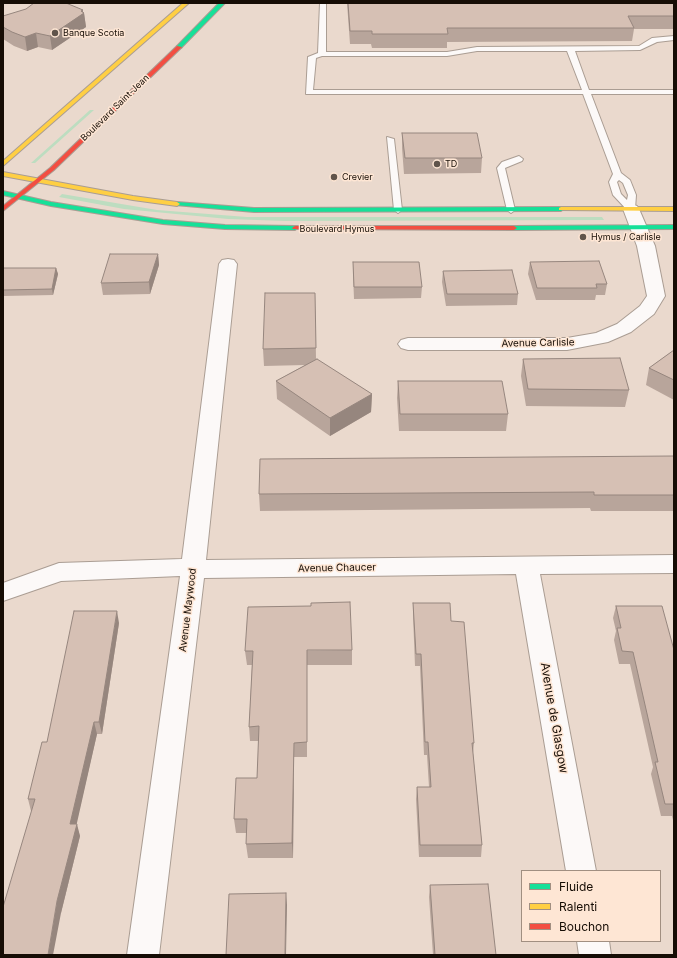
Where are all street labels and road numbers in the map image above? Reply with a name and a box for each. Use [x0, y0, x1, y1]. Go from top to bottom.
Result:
street label: Boulevard Saint-Jean [79, 73, 151, 143]
street label: Boulevard Hymus [300, 224, 374, 234]
street label: Avenue Carlisle [501, 336, 575, 350]
street label: Avenue Chaucer [298, 561, 376, 575]
street label: Avenue Maywood [177, 567, 199, 653]
street label: Avenue de Glasgow [537, 661, 571, 775]

